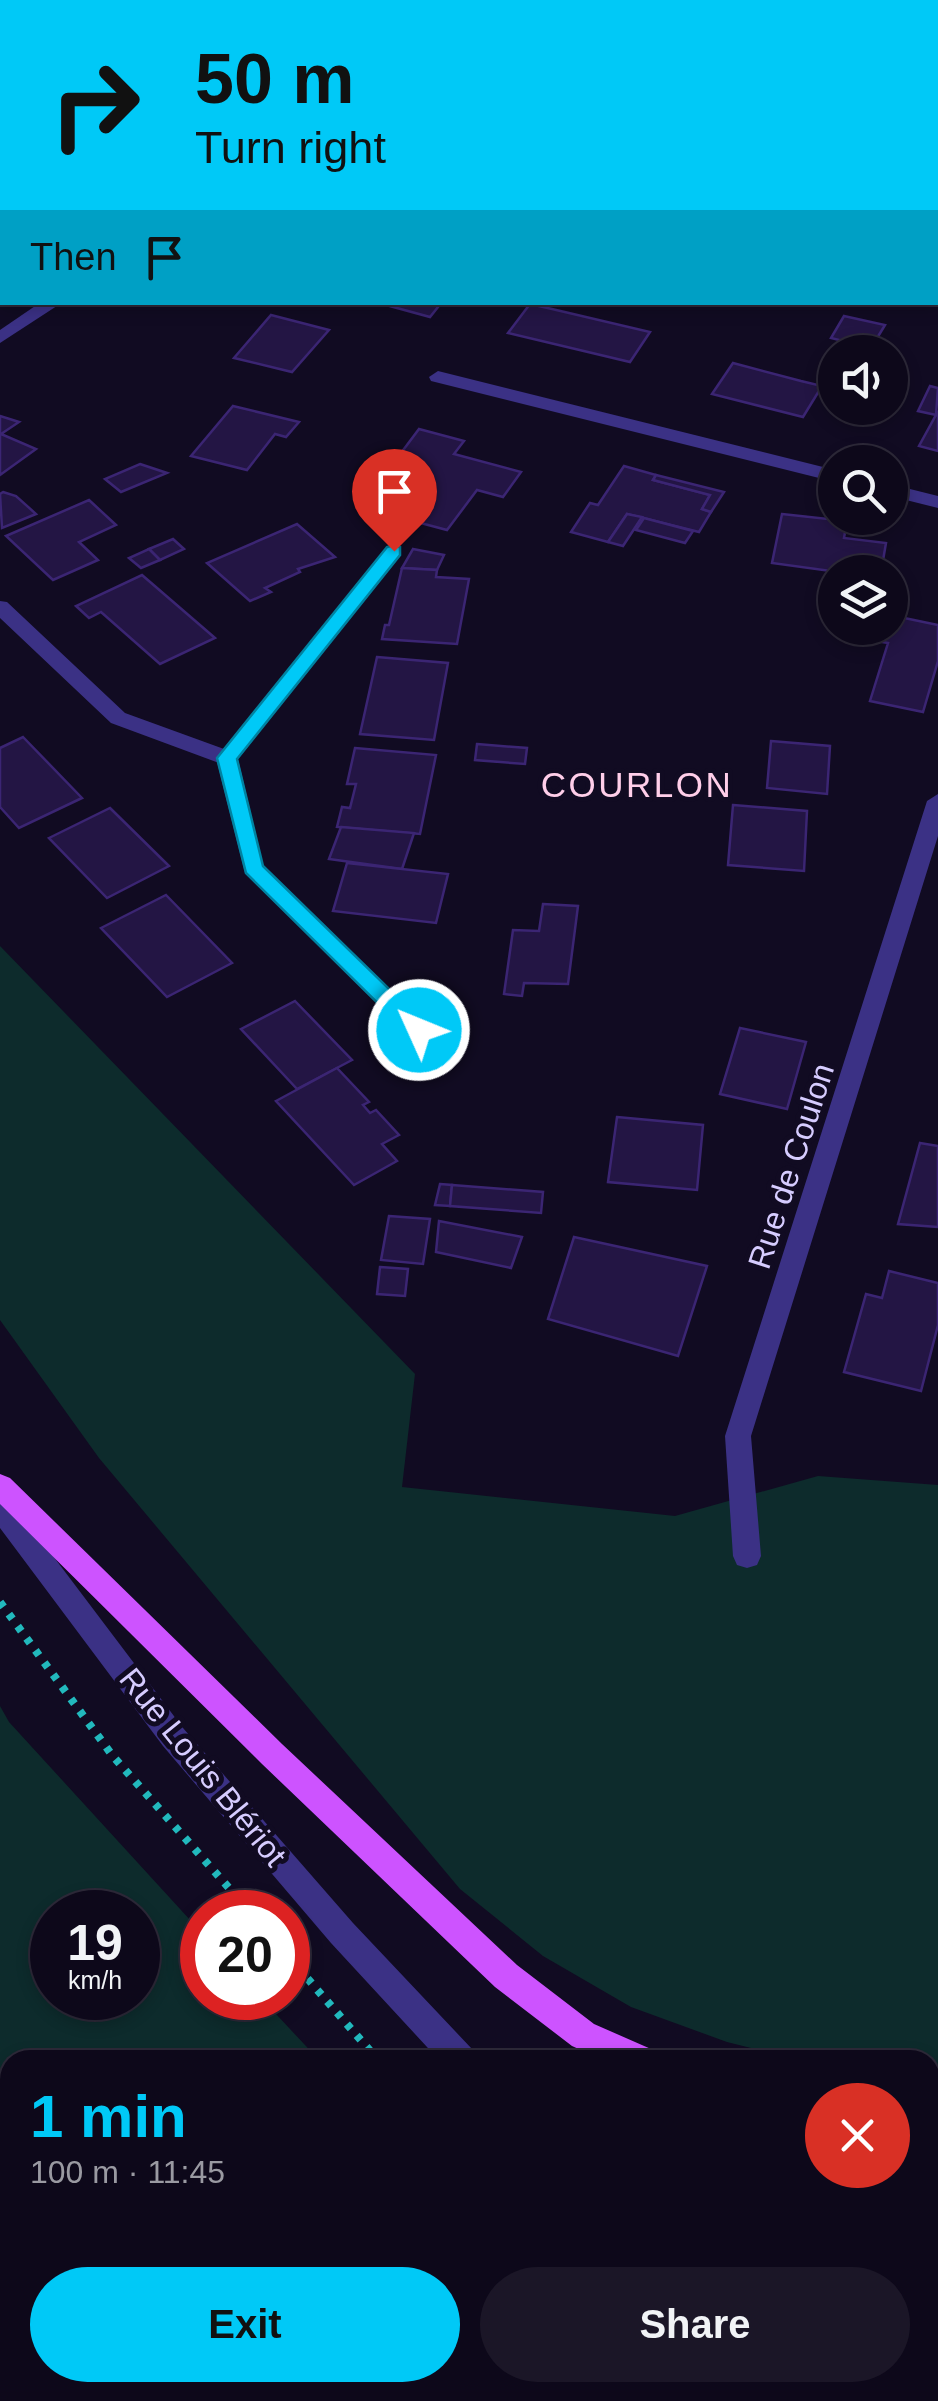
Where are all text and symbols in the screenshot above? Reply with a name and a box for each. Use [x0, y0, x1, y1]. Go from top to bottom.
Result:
icon: right [30, 40, 160, 170]
text: 50 m [195, 40, 355, 118]
text: Turn right [195, 122, 386, 173]
icon: arrive [137, 230, 192, 285]
text: Then [30, 236, 117, 278]
map controls [818, 335, 908, 645]
button: sound [818, 335, 908, 425]
button: search [818, 445, 908, 535]
pin [352, 449, 437, 552]
icon: arrive [367, 464, 422, 519]
button: layers [818, 555, 908, 645]
district label: COURLON [541, 765, 733, 804]
position arrow [367, 978, 471, 1082]
street label: Rue de Coulon [741, 1059, 841, 1273]
street label: Rue Louis Blériot [112, 1661, 294, 1873]
speed limit sign: 20 [180, 1890, 310, 2020]
text: 19 [67, 1915, 123, 1971]
text: km/h [68, 1966, 122, 1994]
text: 1 min [30, 2083, 187, 2150]
button: close [805, 2083, 910, 2188]
text: 100 m · 11:45 [30, 2154, 225, 2190]
button: Exit [30, 2267, 460, 2382]
button: Share [480, 2267, 910, 2382]

